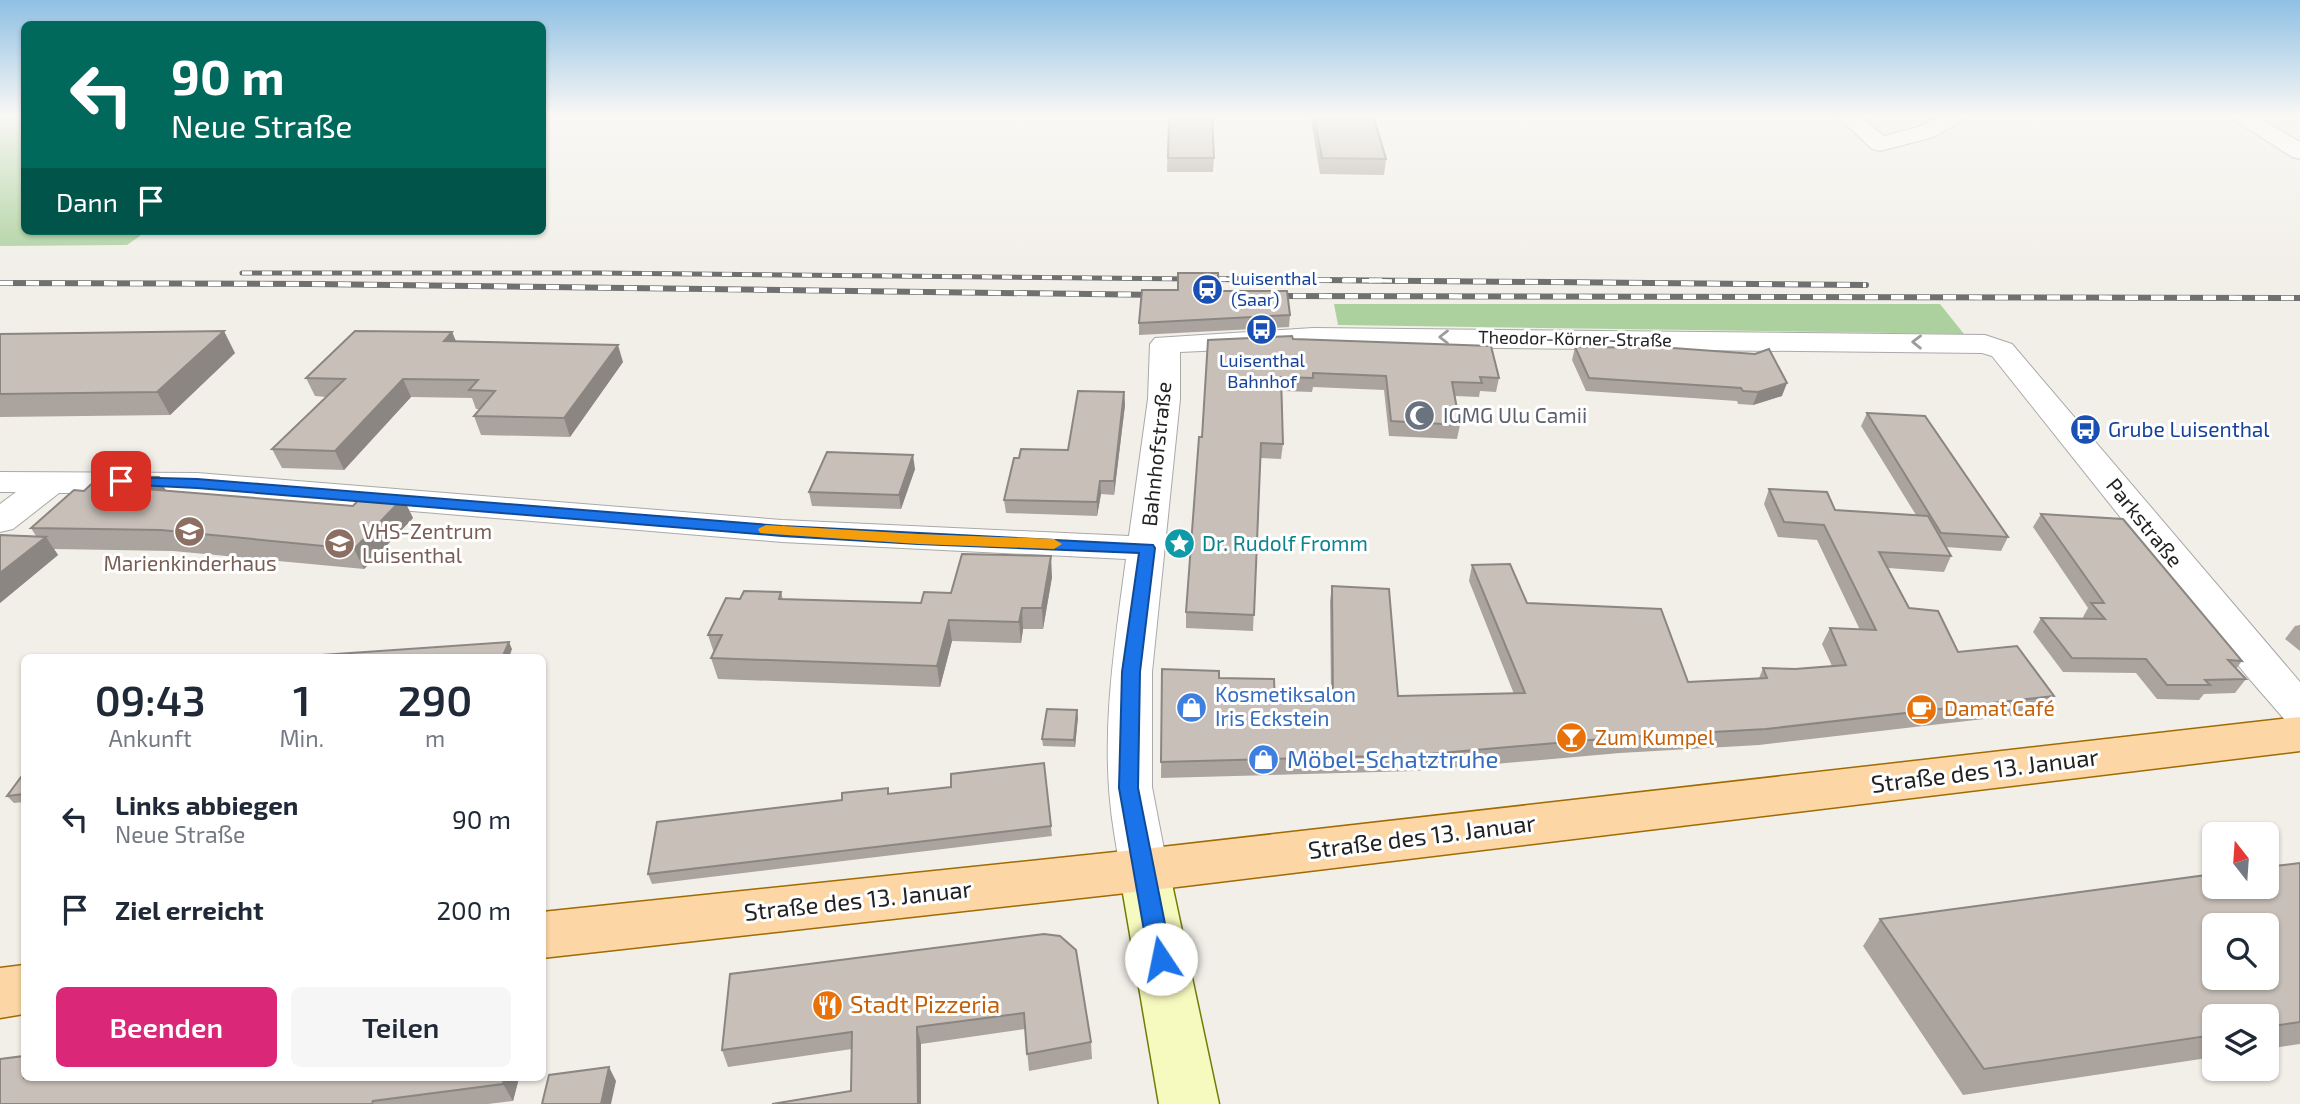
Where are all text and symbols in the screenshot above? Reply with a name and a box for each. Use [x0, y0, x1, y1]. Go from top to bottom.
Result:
text: 90 m [171, 46, 285, 105]
icon: left [56, 49, 147, 140]
text: Neue Straße [171, 106, 352, 144]
icon: arrive [132, 182, 170, 220]
text: Dann [56, 186, 118, 217]
place label: Luisenthal (Saar) [1231, 267, 1317, 310]
station icon: Luisenthal (Saar) [1191, 272, 1225, 306]
bus stop icon: Luisenthal Bahnhof [1245, 313, 1279, 347]
street label: Theodor-Körner-Straße [1478, 325, 1672, 351]
one-way arrow [1439, 329, 1449, 345]
one-way arrow [1911, 335, 1922, 350]
place label: Luisenthal Bahnhof [1219, 349, 1306, 392]
street label: Bahnhofstraße [1135, 380, 1176, 527]
mosque icon: IGMG Ulu Camii [1403, 399, 1437, 433]
place label: IGMG Ulu Camii [1443, 402, 1587, 427]
bus stop icon: Grube Luisenthal [2068, 413, 2102, 447]
place label: Grube Luisenthal [2108, 416, 2270, 441]
pin [91, 451, 151, 511]
icon: arrive [102, 462, 140, 500]
street label: Parkstraße [2102, 473, 2189, 572]
school or university icon: Marienkinderhaus [173, 515, 207, 549]
place label: VHS-Zentrum Luisenthal [362, 518, 492, 567]
school or university icon: VHS-Zentrum Luisenthal [322, 527, 356, 561]
place icon: Dr. Rudolf Fromm [1162, 527, 1196, 561]
place label: Dr. Rudolf Fromm [1202, 530, 1368, 555]
place label: Marienkinderhaus [103, 550, 277, 575]
text: 09:43 [95, 674, 206, 724]
text: 1 [293, 674, 310, 724]
text: 290 [398, 674, 472, 724]
place label: Kosmetiksalon Iris Eckstein [1215, 681, 1356, 730]
shop icon: Kosmetiksalon Iris Eckstein [1175, 690, 1209, 724]
cafe icon: Damat Café [1904, 692, 1938, 726]
place label: Damat Café [1944, 695, 2055, 720]
bar icon: Zum Kumpel [1555, 721, 1589, 755]
text: Ankunft [109, 724, 192, 752]
text: Min. [279, 724, 324, 752]
text: m [425, 724, 445, 752]
place label: Zum Kumpel [1595, 724, 1715, 749]
street label: Straße des 13. Januar [1869, 741, 2101, 798]
shop icon: Möbel-Schatztruhe [1247, 743, 1281, 777]
place label: Möbel-Schatztruhe [1287, 744, 1498, 773]
text: Links abbiegen [115, 789, 299, 820]
icon: left [56, 800, 94, 838]
text: 90 m [452, 803, 511, 834]
street label: Straße des 13. Januar [1306, 807, 1538, 864]
text: Neue Straße [115, 820, 245, 848]
north arrow [2202, 822, 2278, 900]
map controls [2202, 822, 2279, 1081]
street label: Straße des 13. Januar [742, 873, 974, 926]
icon: arrive [56, 891, 94, 929]
text: Ziel erreicht [115, 894, 264, 925]
text: 200 m [436, 894, 511, 925]
button: search [2202, 913, 2279, 990]
position arrow [1124, 922, 1198, 996]
button: Beenden [56, 987, 277, 1067]
button: Teilen [291, 987, 511, 1067]
restaurant icon: Stadt Pizzeria [810, 988, 844, 1022]
place label: Stadt Pizzeria [850, 989, 1000, 1018]
button: layers [2202, 1004, 2279, 1081]

